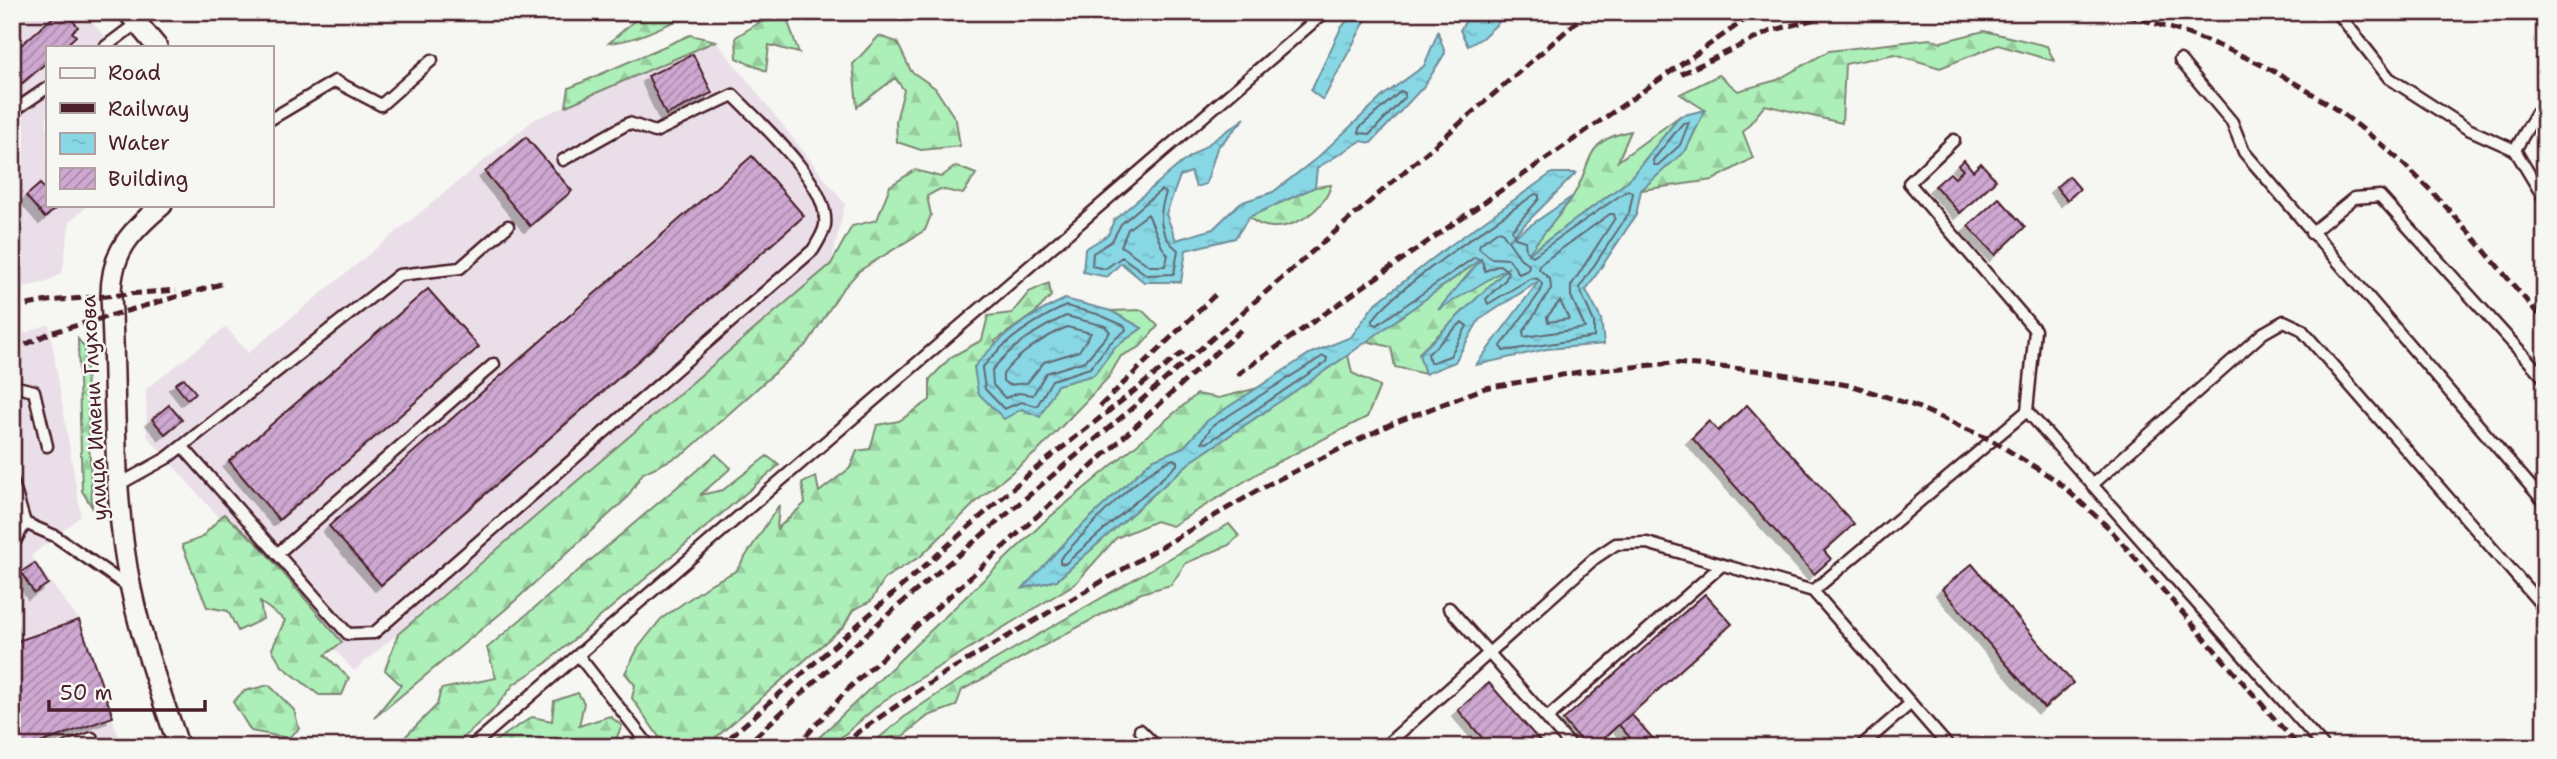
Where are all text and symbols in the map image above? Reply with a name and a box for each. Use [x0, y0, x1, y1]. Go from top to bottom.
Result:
legend [46, 46, 273, 206]
text: Road [108, 59, 161, 87]
text: Railway [108, 95, 190, 123]
text: Water [108, 129, 170, 157]
text: Building [108, 165, 188, 193]
street label: улица Имени Глухова [74, 294, 114, 522]
scale bar [49, 668, 205, 712]
text: 50 m [60, 679, 113, 707]

